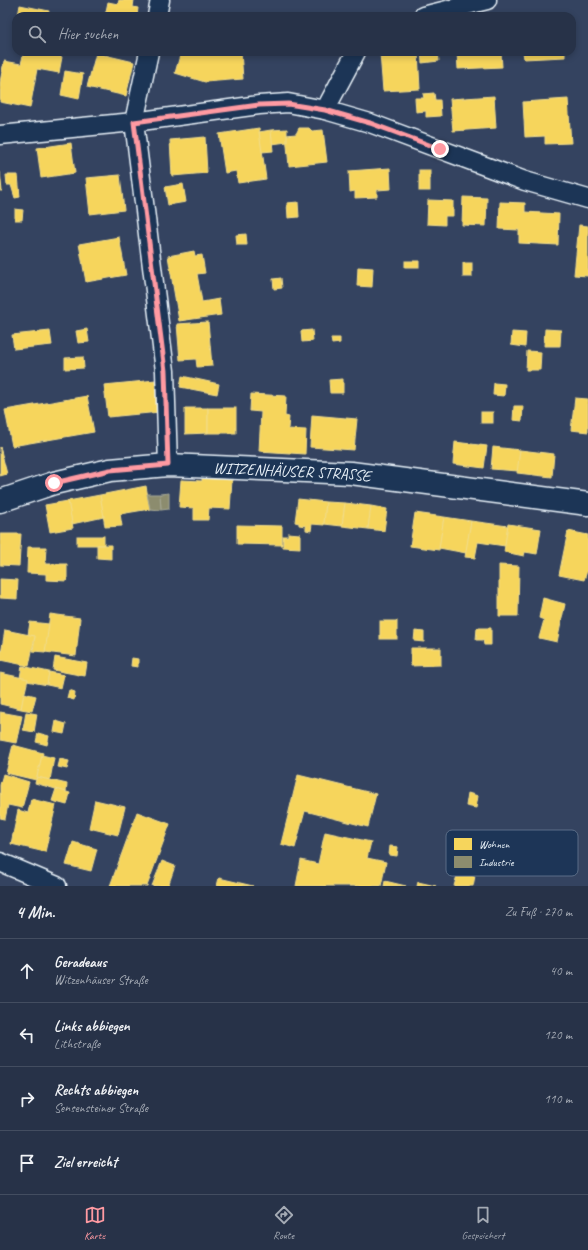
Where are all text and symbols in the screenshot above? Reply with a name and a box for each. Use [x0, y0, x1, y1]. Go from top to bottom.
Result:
search box [12, 12, 576, 56]
icon: search [26, 23, 48, 45]
text: Hier suchen [58, 25, 118, 44]
route end [431, 140, 449, 158]
street label: WITZENHÄUSER STRASSE [213, 458, 374, 487]
route start [45, 474, 63, 492]
legend [446, 830, 578, 876]
text: Wohnen [479, 837, 510, 851]
text: Industrie [479, 855, 515, 869]
text: 4 Min. [16, 902, 55, 923]
text: Zu Fuß · 270 m [505, 904, 572, 920]
text: Geradeaus [54, 953, 107, 972]
icon: ahead [16, 960, 38, 982]
text: 40 m [550, 963, 572, 979]
text: Witzenhäuser Straße [54, 972, 148, 988]
text: Links abbiegen [54, 1017, 130, 1036]
icon: left [16, 1024, 38, 1046]
text: 120 m [544, 1027, 572, 1043]
text: Lithstraße [54, 1036, 100, 1052]
text: Rechts abbiegen [54, 1081, 138, 1100]
icon: right [16, 1088, 38, 1110]
text: 110 m [544, 1091, 572, 1107]
text: Sensensteiner Straße [54, 1100, 148, 1116]
icon: arrive [16, 1152, 38, 1174]
text: Ziel erreicht [54, 1153, 117, 1172]
tab: Karte [84, 1204, 106, 1242]
tab: Route [273, 1204, 295, 1242]
tab: Gespeichert [462, 1204, 504, 1242]

